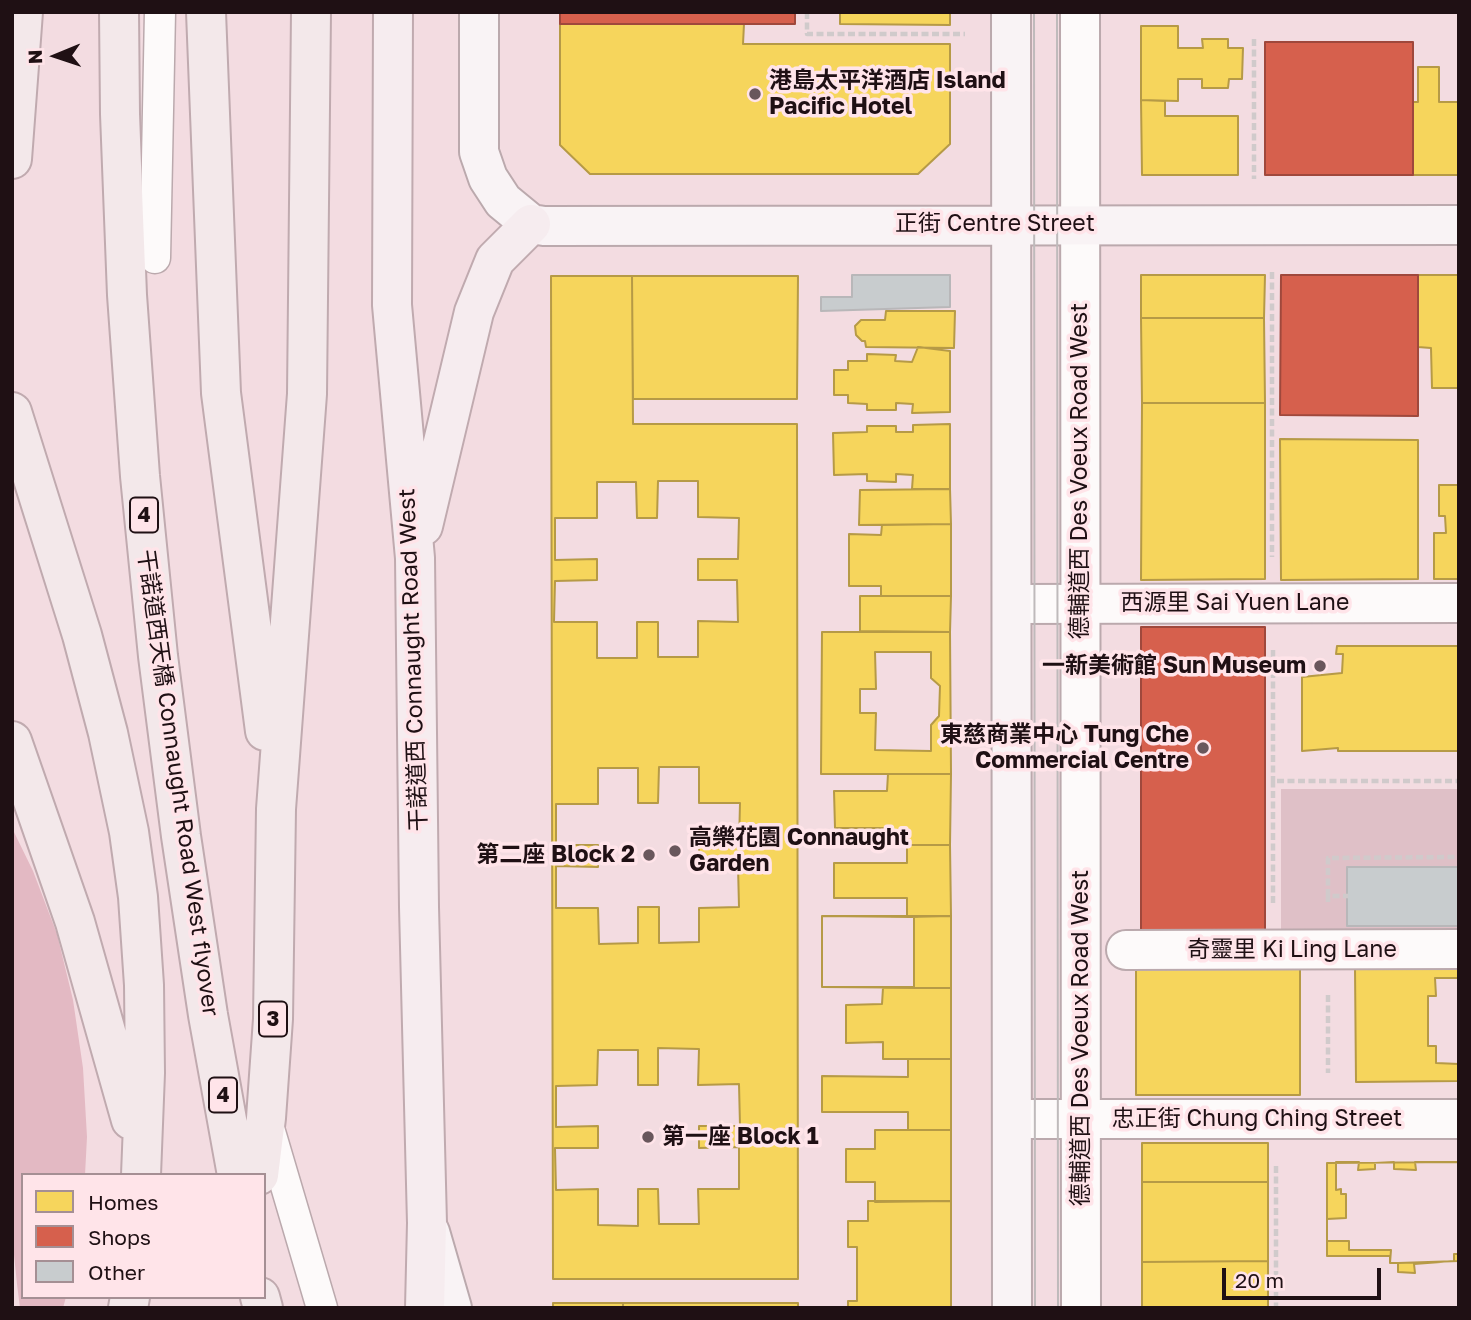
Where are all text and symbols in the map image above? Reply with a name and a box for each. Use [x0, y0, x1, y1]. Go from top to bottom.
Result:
north arrow [21, 21, 91, 91]
text: N [23, 49, 46, 64]
place label: 港島太平洋酒店 Island Pacific Hotel [769, 67, 1006, 121]
marker: 港島太平洋酒店 Island Pacific Hotel [747, 86, 763, 102]
street label: 正街 Centre Street [895, 210, 1095, 238]
street label: 德輔道西 Des Voeux Road West [1066, 303, 1094, 639]
street label: 干諾道西 Connaught Road West [393, 488, 433, 832]
road number: 4 [130, 498, 158, 532]
street label: 干諾道西天橋 Connaught Road West flyover [132, 548, 224, 1018]
street label: 西源里 Sai Yuen Lane [1121, 589, 1349, 617]
place label: 一新美術館 Sun Museum [1042, 652, 1306, 680]
marker: 一新美術館 Sun Museum [1312, 658, 1328, 674]
place label: 東慈商業中心 Tung Che Commercial Centre [940, 721, 1189, 775]
marker: 東慈商業中心 Tung Che Commercial Centre [1195, 740, 1211, 756]
place label: 高樂花園 Connaught Garden [689, 824, 909, 878]
place label: 第二座 Block 2 [476, 841, 635, 869]
marker: 高樂花園 Connaught Garden [667, 843, 683, 859]
marker: 第二座 Block 2 [641, 847, 657, 863]
street label: 德輔道西 Des Voeux Road West [1067, 870, 1095, 1206]
street label: 奇靈里 Ki Ling Lane [1187, 936, 1397, 964]
road number: 3 [259, 1002, 287, 1036]
road number: 4 [209, 1078, 237, 1112]
street label: 忠正街 Chung Ching Street [1112, 1105, 1402, 1133]
place label: 第一座 Block 1 [662, 1123, 819, 1151]
marker: 第一座 Block 1 [640, 1129, 656, 1145]
legend [21, 1173, 266, 1299]
text: Homes [88, 1189, 158, 1215]
text: Shops [88, 1224, 151, 1250]
scale bar [1226, 1254, 1385, 1298]
text: Other [88, 1259, 145, 1285]
text: 20 m [1235, 1267, 1284, 1293]

